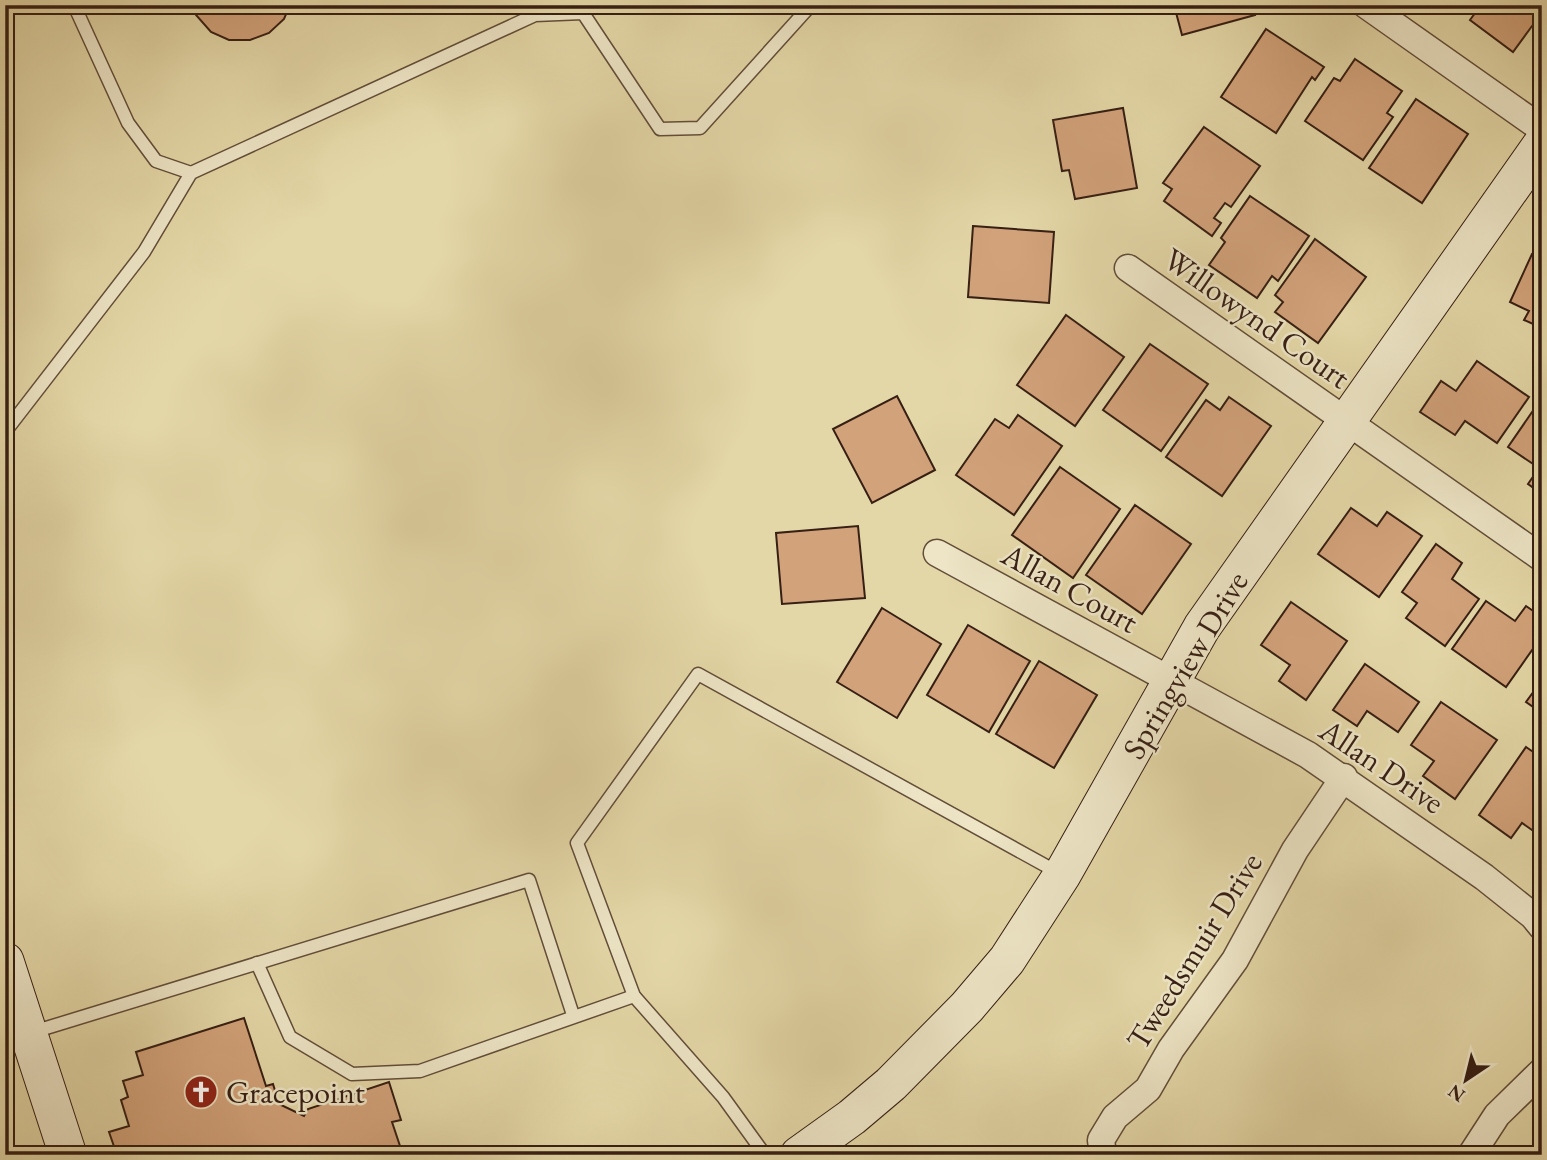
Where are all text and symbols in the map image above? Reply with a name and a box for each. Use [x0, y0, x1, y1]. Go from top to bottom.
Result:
street label: Willowynd Court [1155, 238, 1359, 398]
street label: Allan Court [993, 533, 1146, 643]
street label: Springview Drive [1112, 563, 1258, 767]
street label: Allan Drive [1311, 708, 1453, 823]
street label: Tweedsmuir Drive [1117, 844, 1271, 1058]
north arrow [1432, 1044, 1502, 1114]
place label: Gracepoint [226, 1071, 365, 1113]
church icon: Gracepoint [182, 1073, 220, 1111]
text: N [1443, 1079, 1470, 1108]

